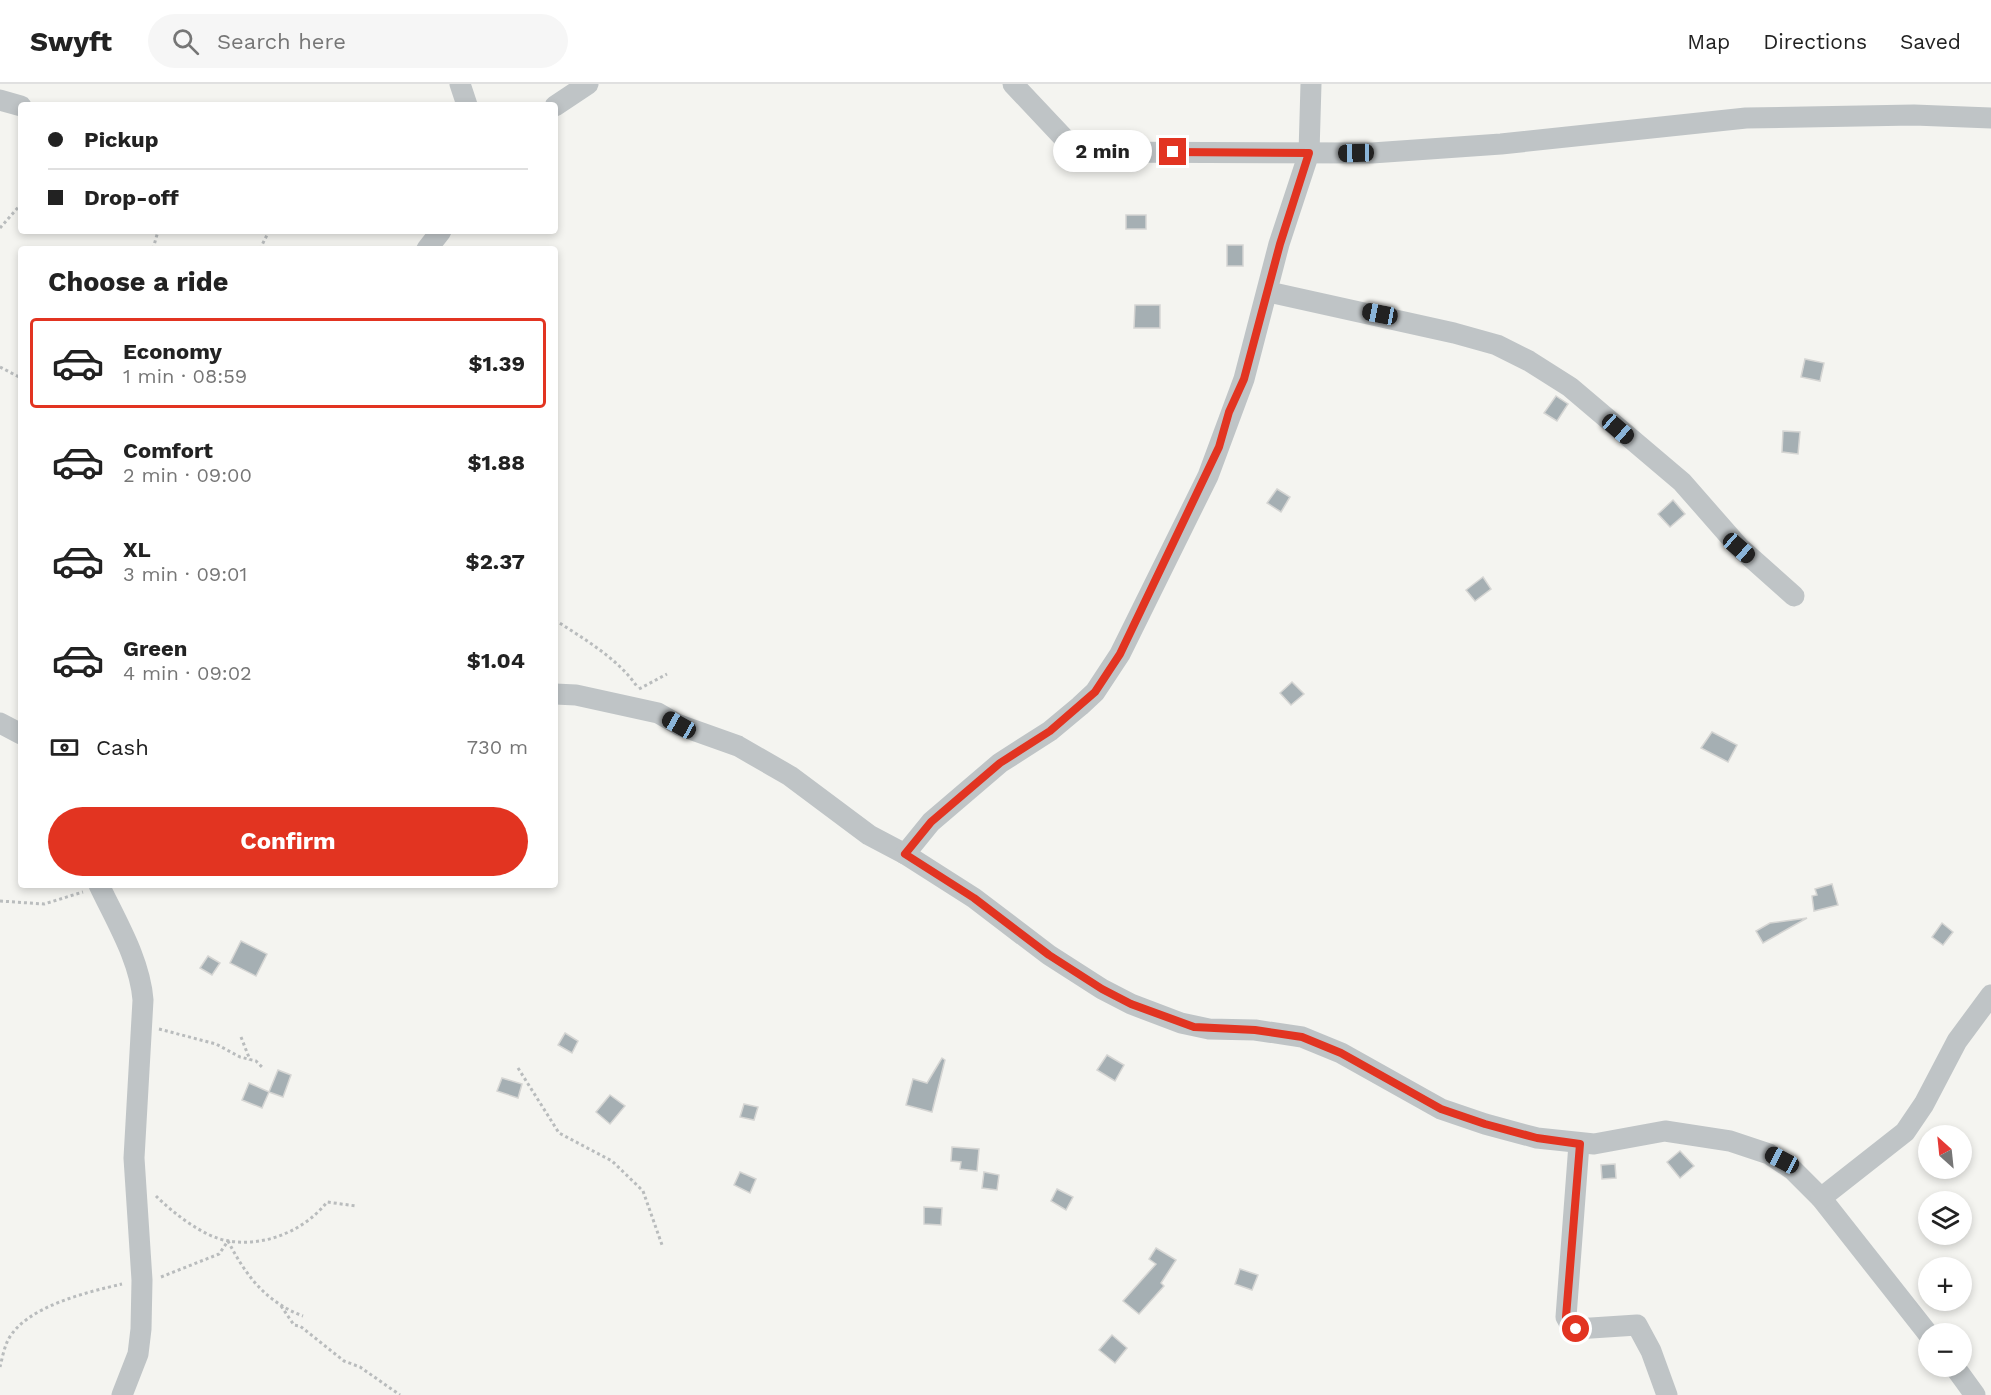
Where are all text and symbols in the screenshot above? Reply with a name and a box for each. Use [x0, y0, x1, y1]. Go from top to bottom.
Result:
search box [148, 14, 568, 68]
text: Swyft [30, 25, 112, 58]
icon: search [169, 25, 202, 58]
text: Search here [217, 29, 346, 54]
text: Map [1687, 29, 1730, 54]
text: Directions [1763, 29, 1867, 54]
text: Saved [1900, 29, 1961, 54]
text: Pickup [84, 127, 159, 152]
callout: 2 min [1053, 131, 1152, 173]
route end [1159, 138, 1186, 165]
text: 2 min [1075, 139, 1130, 163]
car [1338, 144, 1374, 162]
text: Drop-off [84, 185, 179, 210]
text: Choose a ride [48, 266, 228, 298]
car [1361, 302, 1399, 326]
icon: car [51, 336, 105, 390]
text: Economy [123, 339, 222, 364]
text: $1.39 [468, 351, 525, 376]
text: 1 min · 08:59 [123, 364, 247, 388]
car [1599, 410, 1637, 448]
icon: car [51, 435, 105, 489]
text: Comfort [123, 438, 213, 463]
text: $1.88 [467, 450, 525, 475]
text: 2 min · 09:00 [123, 463, 252, 487]
car [1720, 529, 1758, 567]
icon: car [51, 534, 105, 588]
text: XL [123, 537, 151, 562]
text: $2.37 [466, 549, 525, 574]
text: 3 min · 09:01 [123, 562, 247, 586]
icon: car [51, 633, 105, 687]
text: Green [123, 636, 187, 661]
text: $1.04 [467, 648, 525, 673]
text: 4 min · 09:02 [123, 661, 252, 685]
car [659, 708, 699, 742]
icon: cash [48, 731, 81, 764]
text: Cash [96, 735, 149, 760]
text: 730 m [467, 735, 528, 759]
button: Confirm [48, 807, 528, 876]
north arrow [1918, 1125, 1972, 1179]
map controls [1918, 1125, 1972, 1377]
car [1762, 1144, 1802, 1176]
button: layers [1918, 1191, 1972, 1245]
button: + [1918, 1257, 1972, 1311]
route start [1562, 1315, 1589, 1342]
button: − [1918, 1323, 1972, 1377]

